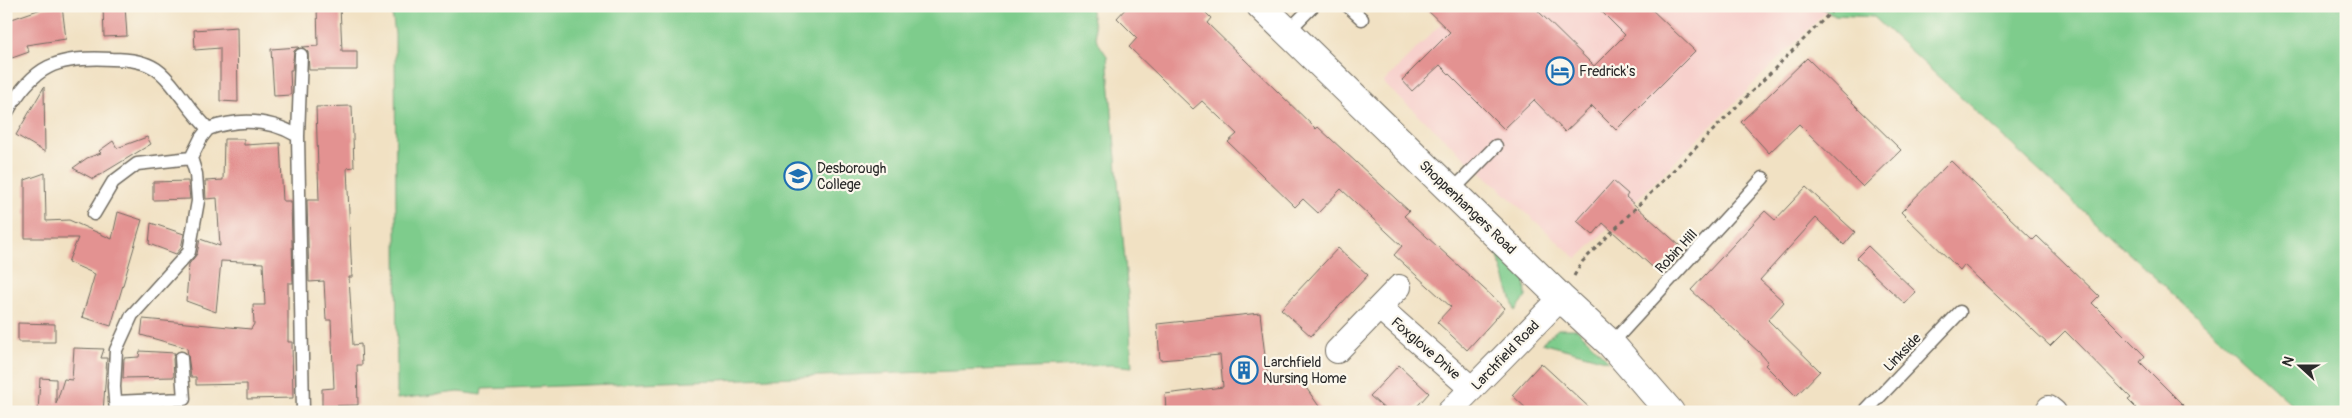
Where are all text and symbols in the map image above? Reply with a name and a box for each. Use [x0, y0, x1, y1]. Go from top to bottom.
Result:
hotel icon: Fredrick's [1545, 56, 1575, 86]
place label: Fredrick's [1579, 63, 1636, 80]
street label: Shoppenhangers Road [1416, 157, 1520, 258]
place label: Desborough College [817, 160, 886, 193]
school or university icon: Desborough College [783, 161, 813, 191]
street label: Robin Hill [1652, 226, 1701, 277]
street label: Foxglove Drive [1388, 314, 1464, 383]
street label: Larchfield Road [1468, 317, 1543, 394]
street label: Linkside [1880, 330, 1925, 375]
north arrow [2274, 340, 2324, 390]
place label: Larchfield Nursing Home [1263, 354, 1347, 387]
text: N [2279, 354, 2298, 369]
building icon: Larchfield Nursing Home [1229, 355, 1259, 385]

